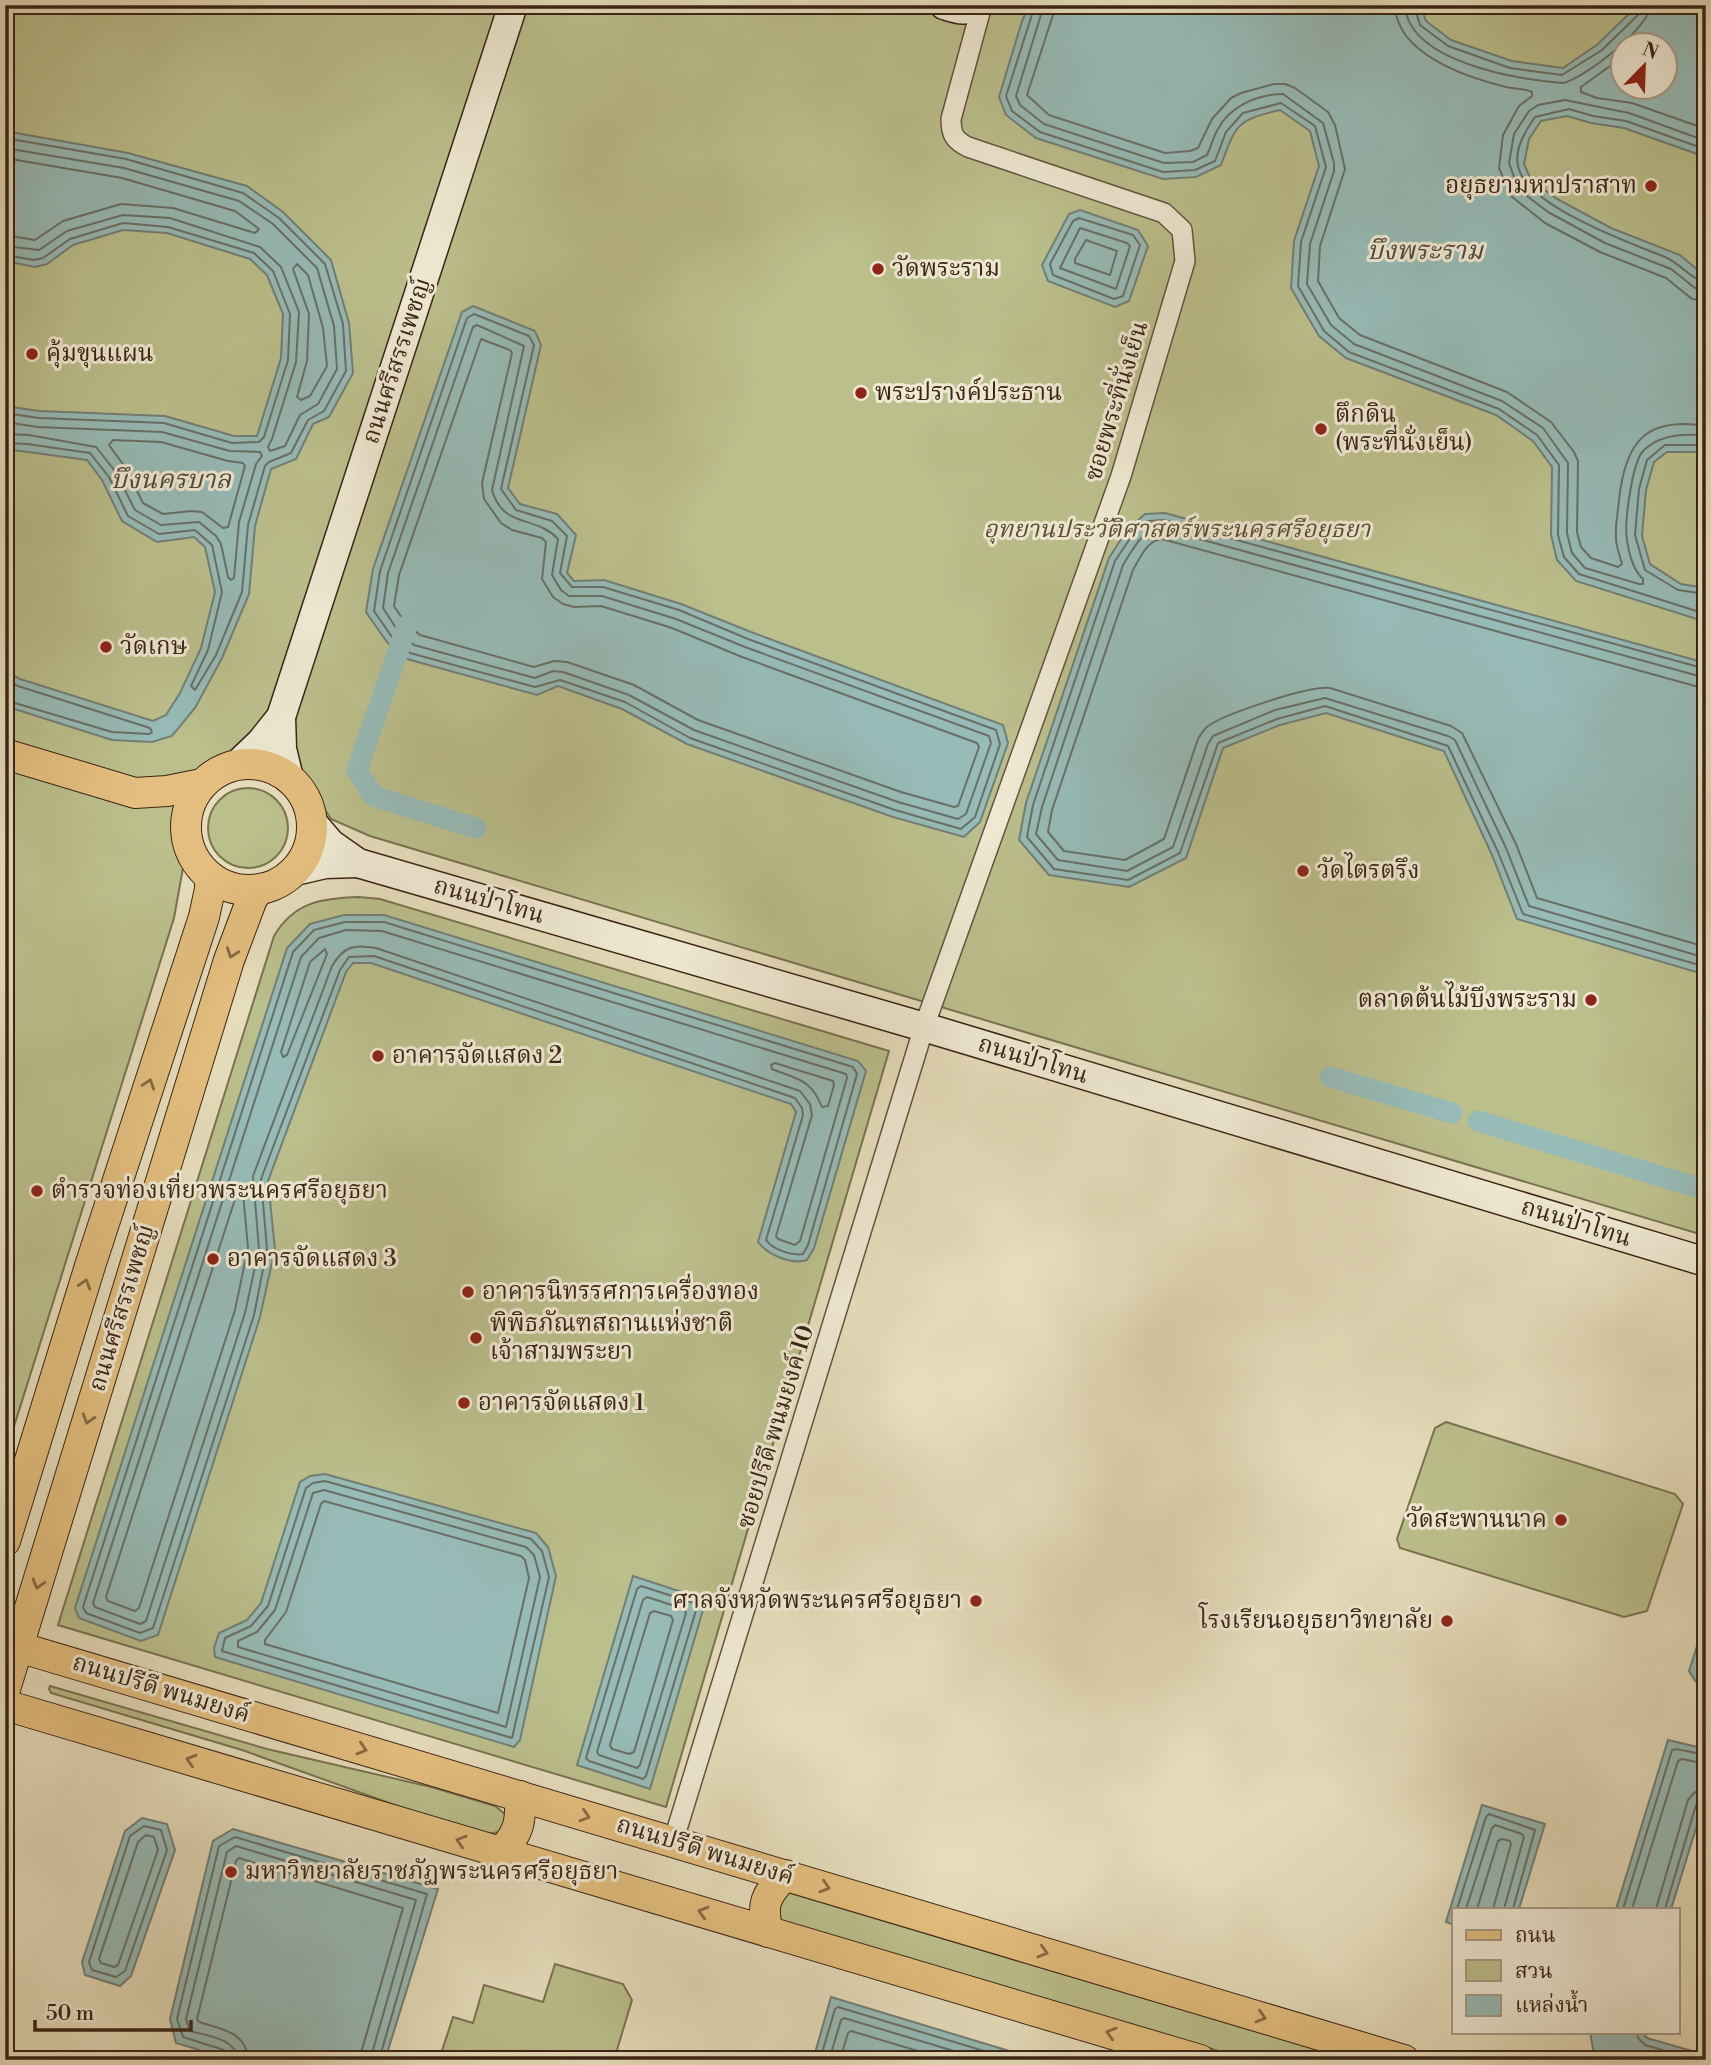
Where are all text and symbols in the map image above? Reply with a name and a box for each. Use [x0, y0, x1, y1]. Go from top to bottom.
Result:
north arrow [1610, 32, 1680, 102]
text: N [1639, 37, 1662, 65]
place label: อยุธยามหาปราสาท [1445, 171, 1637, 201]
marker: อยุธยามหาปราสาท [1643, 178, 1659, 194]
water label: บึงพระราม [1367, 235, 1484, 267]
place label: วัดพระราม [892, 254, 1000, 284]
marker: วัดพระราม [870, 261, 886, 277]
street label: ถนนศรีสรรเพชญ์ [354, 274, 438, 448]
street label: ซอยพระที่นั่งเย็น [1075, 316, 1156, 484]
place label: คุ้มขุนแผน [46, 339, 154, 369]
marker: คุ้มขุนแผน [24, 346, 40, 362]
place label: พระปรางค์ประธาน [875, 376, 1062, 408]
marker: พระปรางค์ประธาน [853, 385, 869, 401]
place label: ตึกดิน (พระที่นั่งเย็น) [1335, 400, 1472, 458]
marker: ตึกดิน (พระที่นั่งเย็น) [1313, 421, 1329, 437]
water label: บึงนครบาล [111, 464, 233, 496]
park label: อุทยานประวัติศาสตร์พระนครศรีอยุธยา [984, 515, 1372, 545]
place label: วัดเกษ [120, 632, 188, 662]
marker: วัดเกษ [98, 639, 114, 655]
place label: วัดไตรตรึง [1317, 852, 1420, 886]
marker: วัดไตรตรึง [1295, 863, 1311, 879]
street label: ถนนป่าโทน [430, 867, 549, 931]
one-way arrow [226, 946, 240, 958]
place label: ตลาดต้นไม้บึงพระราม [1358, 981, 1577, 1015]
marker: ตลาดต้นไม้บึงพระราม [1583, 992, 1599, 1008]
street label: ถนนป่าโทน [974, 1025, 1093, 1091]
place label: อาคารจัดแสดง 2 [392, 1041, 562, 1071]
marker: อาคารจัดแสดง 2 [370, 1048, 386, 1064]
one-way arrow [141, 1079, 155, 1091]
place label: ตำรวจท่องเที่ยวพระนครศรีอยุธยา [51, 1172, 388, 1206]
marker: ตำรวจท่องเที่ยวพระนครศรีอยุธยา [29, 1183, 45, 1199]
street label: ถนนป่าโทน [1517, 1188, 1636, 1254]
street label: ถนนศรีสรรเพชญ์ [80, 1220, 162, 1395]
place label: อาคารจัดแสดง 3 [227, 1244, 397, 1274]
marker: อาคารจัดแสดง 3 [205, 1251, 221, 1267]
place label: อาคารนิทรรศการเครื่องทอง [482, 1273, 759, 1307]
one-way arrow [76, 1279, 91, 1291]
marker: อาคารนิทรรศการเครื่องทอง [460, 1284, 476, 1300]
place label: พิพิธภัณฑสถานแห่งชาติ เจ้าสามพระยา [490, 1309, 733, 1367]
street label: ซอยปรีดี พนมยงค์ 10 [729, 1321, 821, 1532]
marker: พิพิธภัณฑสถานแห่งชาติ เจ้าสามพระยา [468, 1330, 484, 1346]
place label: อาคารจัดแสดง 1 [478, 1388, 645, 1418]
marker: อาคารจัดแสดง 1 [456, 1395, 472, 1411]
one-way arrow [82, 1413, 97, 1425]
place label: วัดสะพานนาค [1406, 1505, 1547, 1535]
marker: วัดสะพานนาค [1553, 1512, 1569, 1528]
one-way arrow [31, 1577, 46, 1589]
place label: ศาลจังหวัดพระนครศรีอยุธยา [672, 1586, 962, 1616]
marker: ศาลจังหวัดพระนครศรีอยุธยา [968, 1593, 984, 1609]
place label: โรงเรียนอยุธยาวิทยาลัย [1198, 1602, 1433, 1636]
marker: โรงเรียนอยุธยาวิทยาลัย [1439, 1613, 1455, 1629]
street label: ถนนปรีดี พนมยงค์ [69, 1646, 254, 1730]
one-way arrow [355, 1741, 367, 1756]
one-way arrow [185, 1754, 197, 1769]
one-way arrow [579, 1807, 591, 1822]
street label: ถนนปรีดี พนมยงค์ [613, 1808, 798, 1892]
one-way arrow [455, 1834, 467, 1849]
place label: มหาวิทยาลัยราชภัฏพระนครศรีอยุธยา [245, 1857, 618, 1887]
marker: มหาวิทยาลัยราชภัฏพระนครศรีอยุธยา [223, 1864, 239, 1880]
one-way arrow [819, 1879, 831, 1894]
one-way arrow [697, 1906, 709, 1921]
legend [1452, 1908, 1680, 2034]
text: ถนน [1515, 1923, 1556, 1949]
one-way arrow [1037, 1944, 1049, 1959]
text: สวน [1515, 1959, 1553, 1985]
scale bar [35, 1988, 191, 2032]
text: แหล่งน้ำ [1515, 1989, 1588, 2019]
text: 50 m [46, 2001, 94, 2027]
one-way arrow [1255, 2009, 1267, 2024]
one-way arrow [1105, 2027, 1117, 2042]

